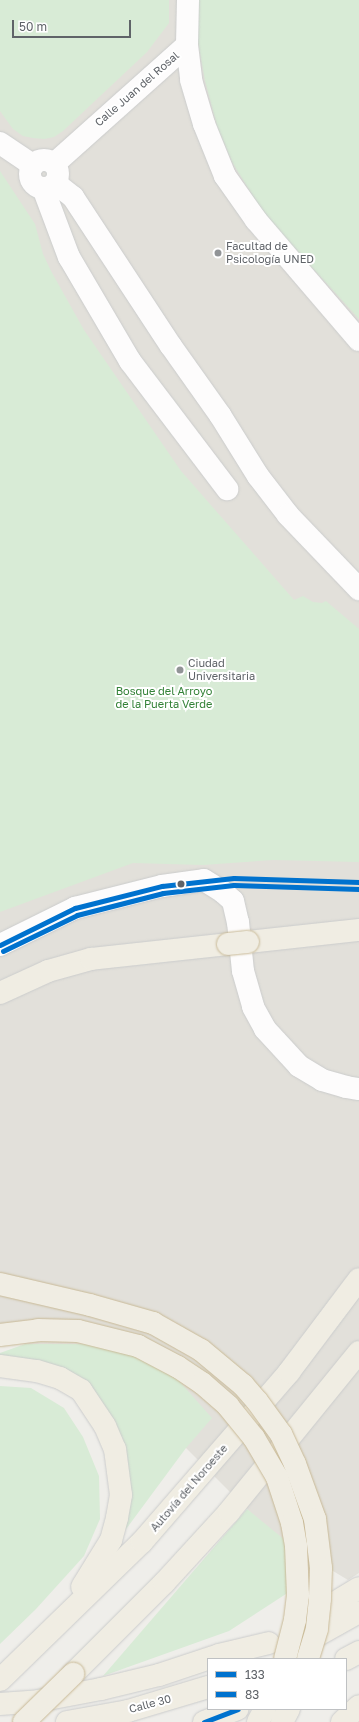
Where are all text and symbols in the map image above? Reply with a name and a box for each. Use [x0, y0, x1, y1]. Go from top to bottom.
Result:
scale bar [14, 12, 133, 38]
text: 50 m [19, 19, 47, 34]
street label: Calle Juan del Rosal [92, 49, 182, 129]
place label: Facultad de Psicología UNED [226, 240, 314, 266]
marker: Facultad de Psicología UNED [213, 248, 223, 258]
place label: Ciudad Universitaria [188, 657, 255, 683]
marker: Ciudad Universitaria [175, 665, 185, 675]
park label: Bosque del Arroyo de la Puerta Verde [116, 685, 212, 711]
unlabelled marker [176, 879, 186, 889]
street label: Autovía del Noroeste [148, 1442, 230, 1534]
legend [207, 1658, 347, 1710]
text: 133 [245, 1667, 265, 1682]
text: 83 [245, 1687, 259, 1702]
street label: Calle 30 [128, 1692, 172, 1716]

